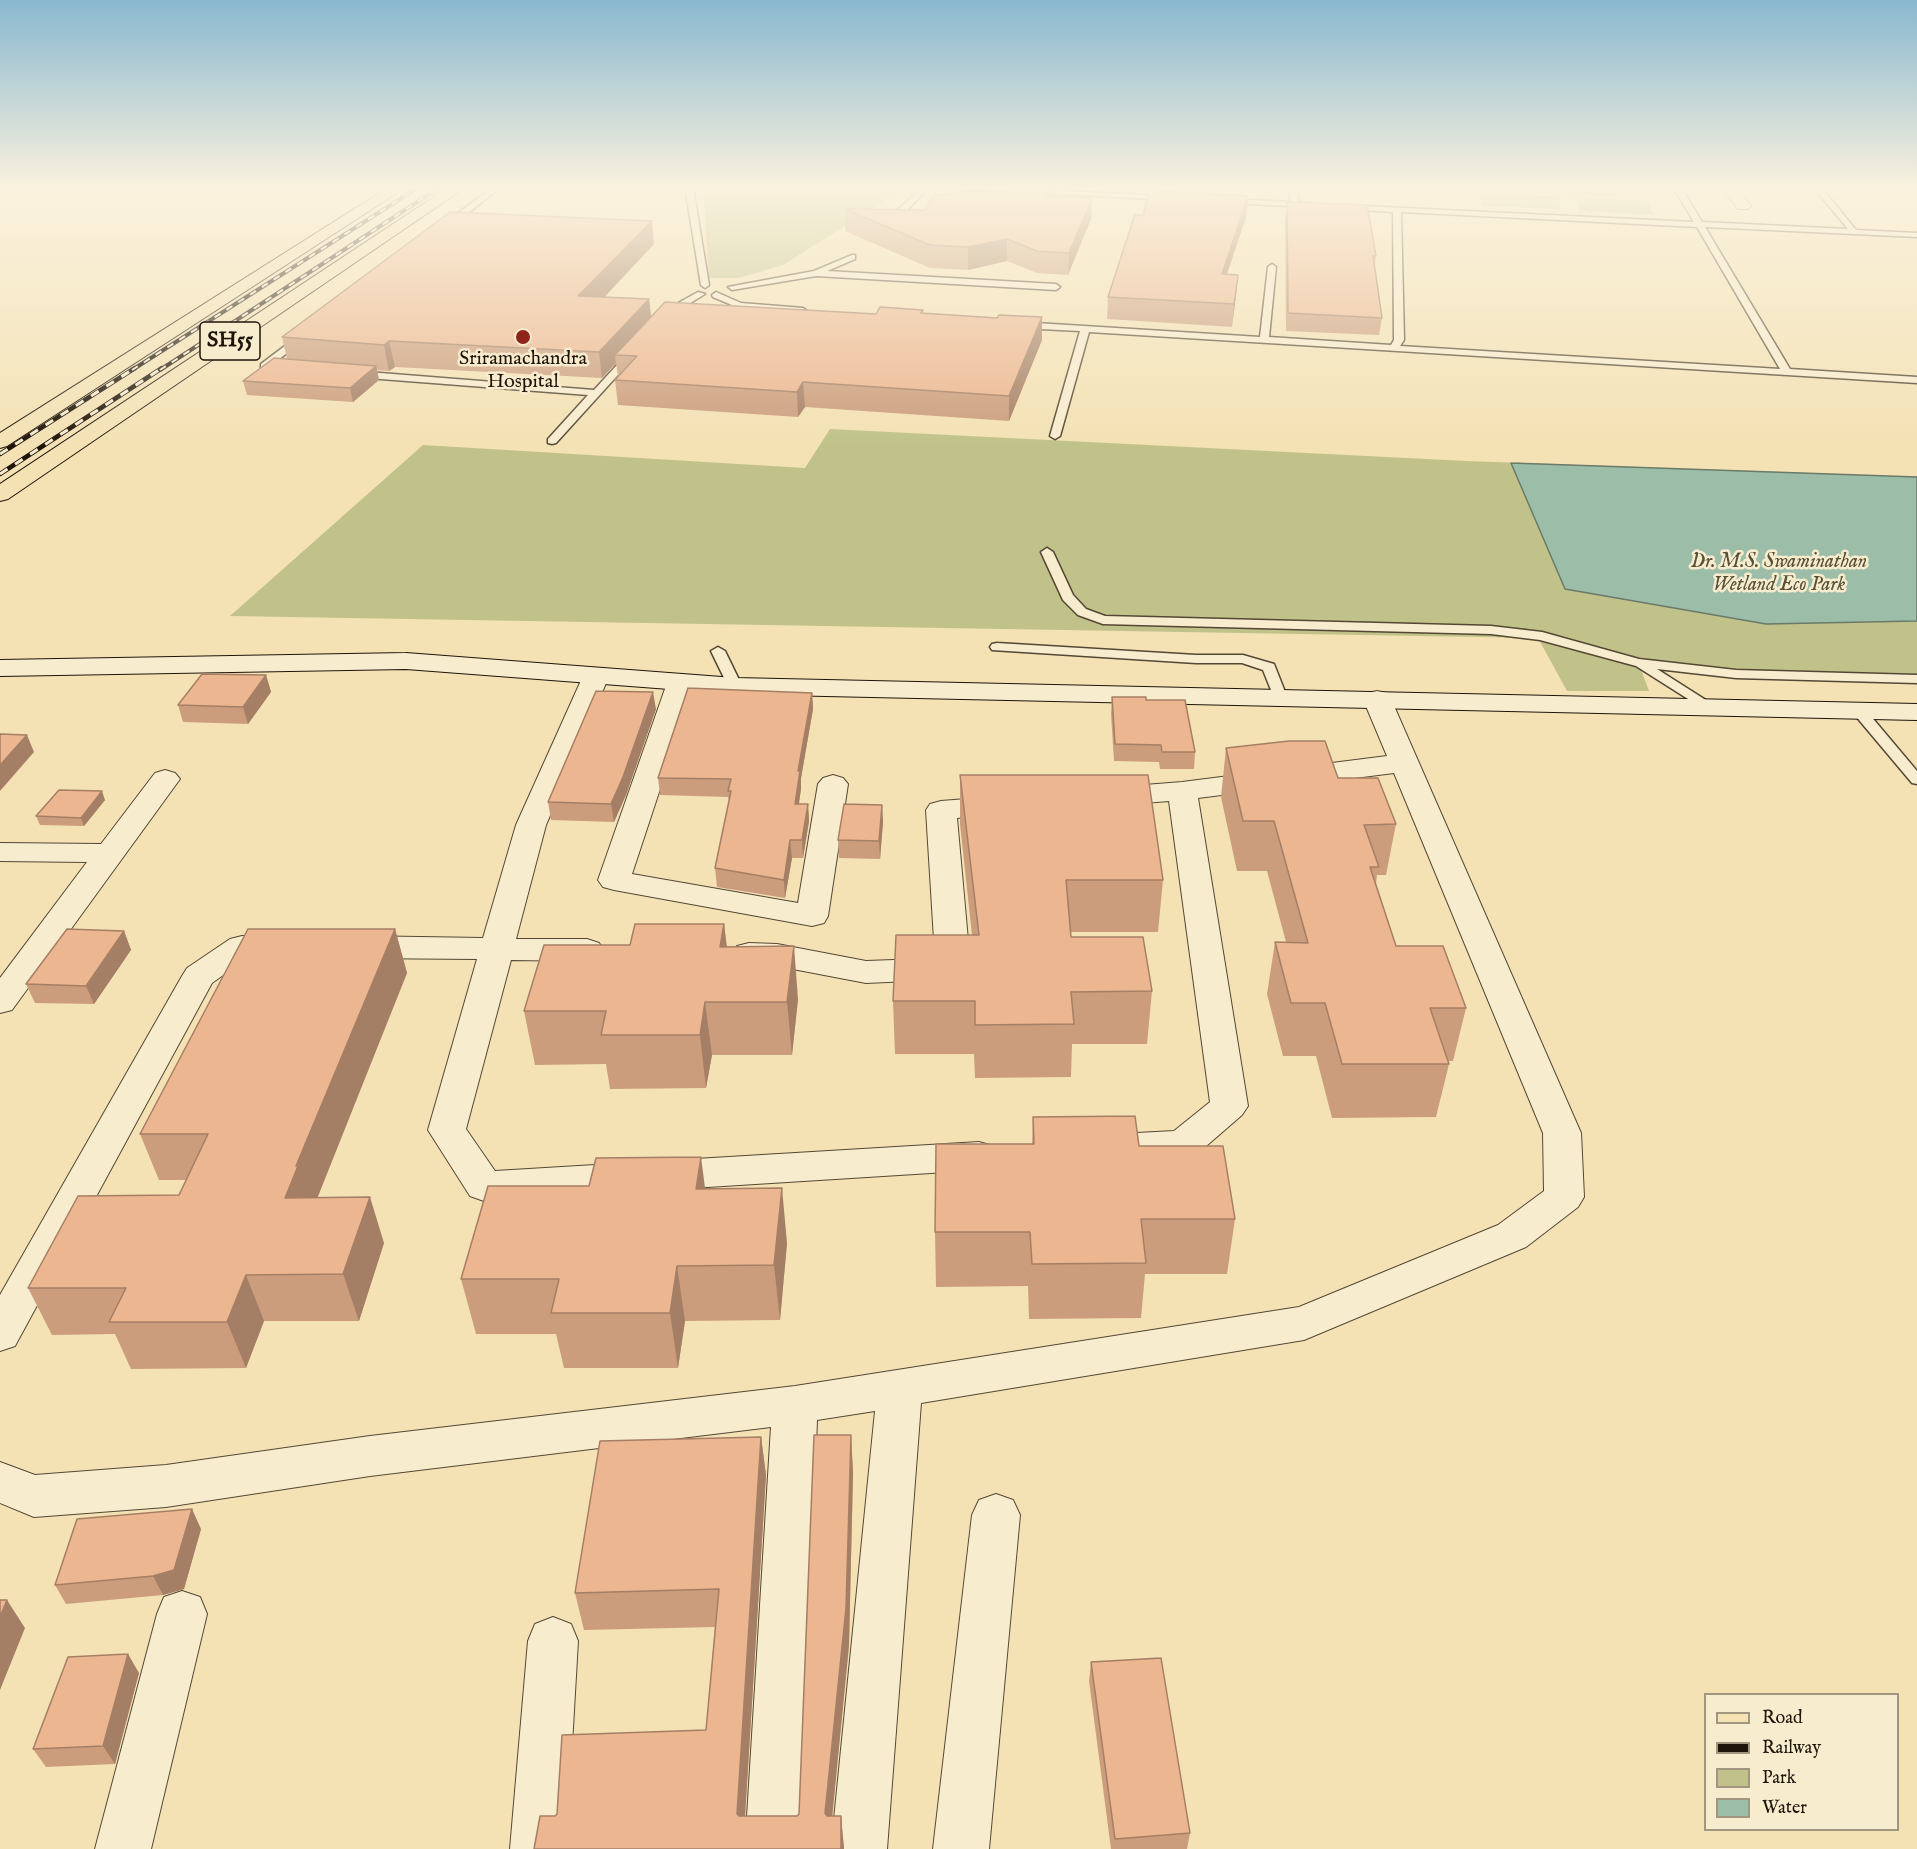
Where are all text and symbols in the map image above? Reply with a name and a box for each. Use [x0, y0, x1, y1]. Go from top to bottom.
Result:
road number: SH55 [200, 322, 260, 360]
marker: Sriramachandra Hospital [514, 328, 532, 346]
place label: Sriramachandra Hospital [459, 348, 587, 395]
park label: Dr. M.S. Swaminathan Wetland Eco Park [1691, 551, 1867, 598]
legend [1704, 1693, 1899, 1831]
text: Road [1762, 1707, 1803, 1730]
text: Railway [1762, 1737, 1821, 1760]
text: Park [1762, 1767, 1796, 1790]
text: Water [1762, 1797, 1807, 1820]

